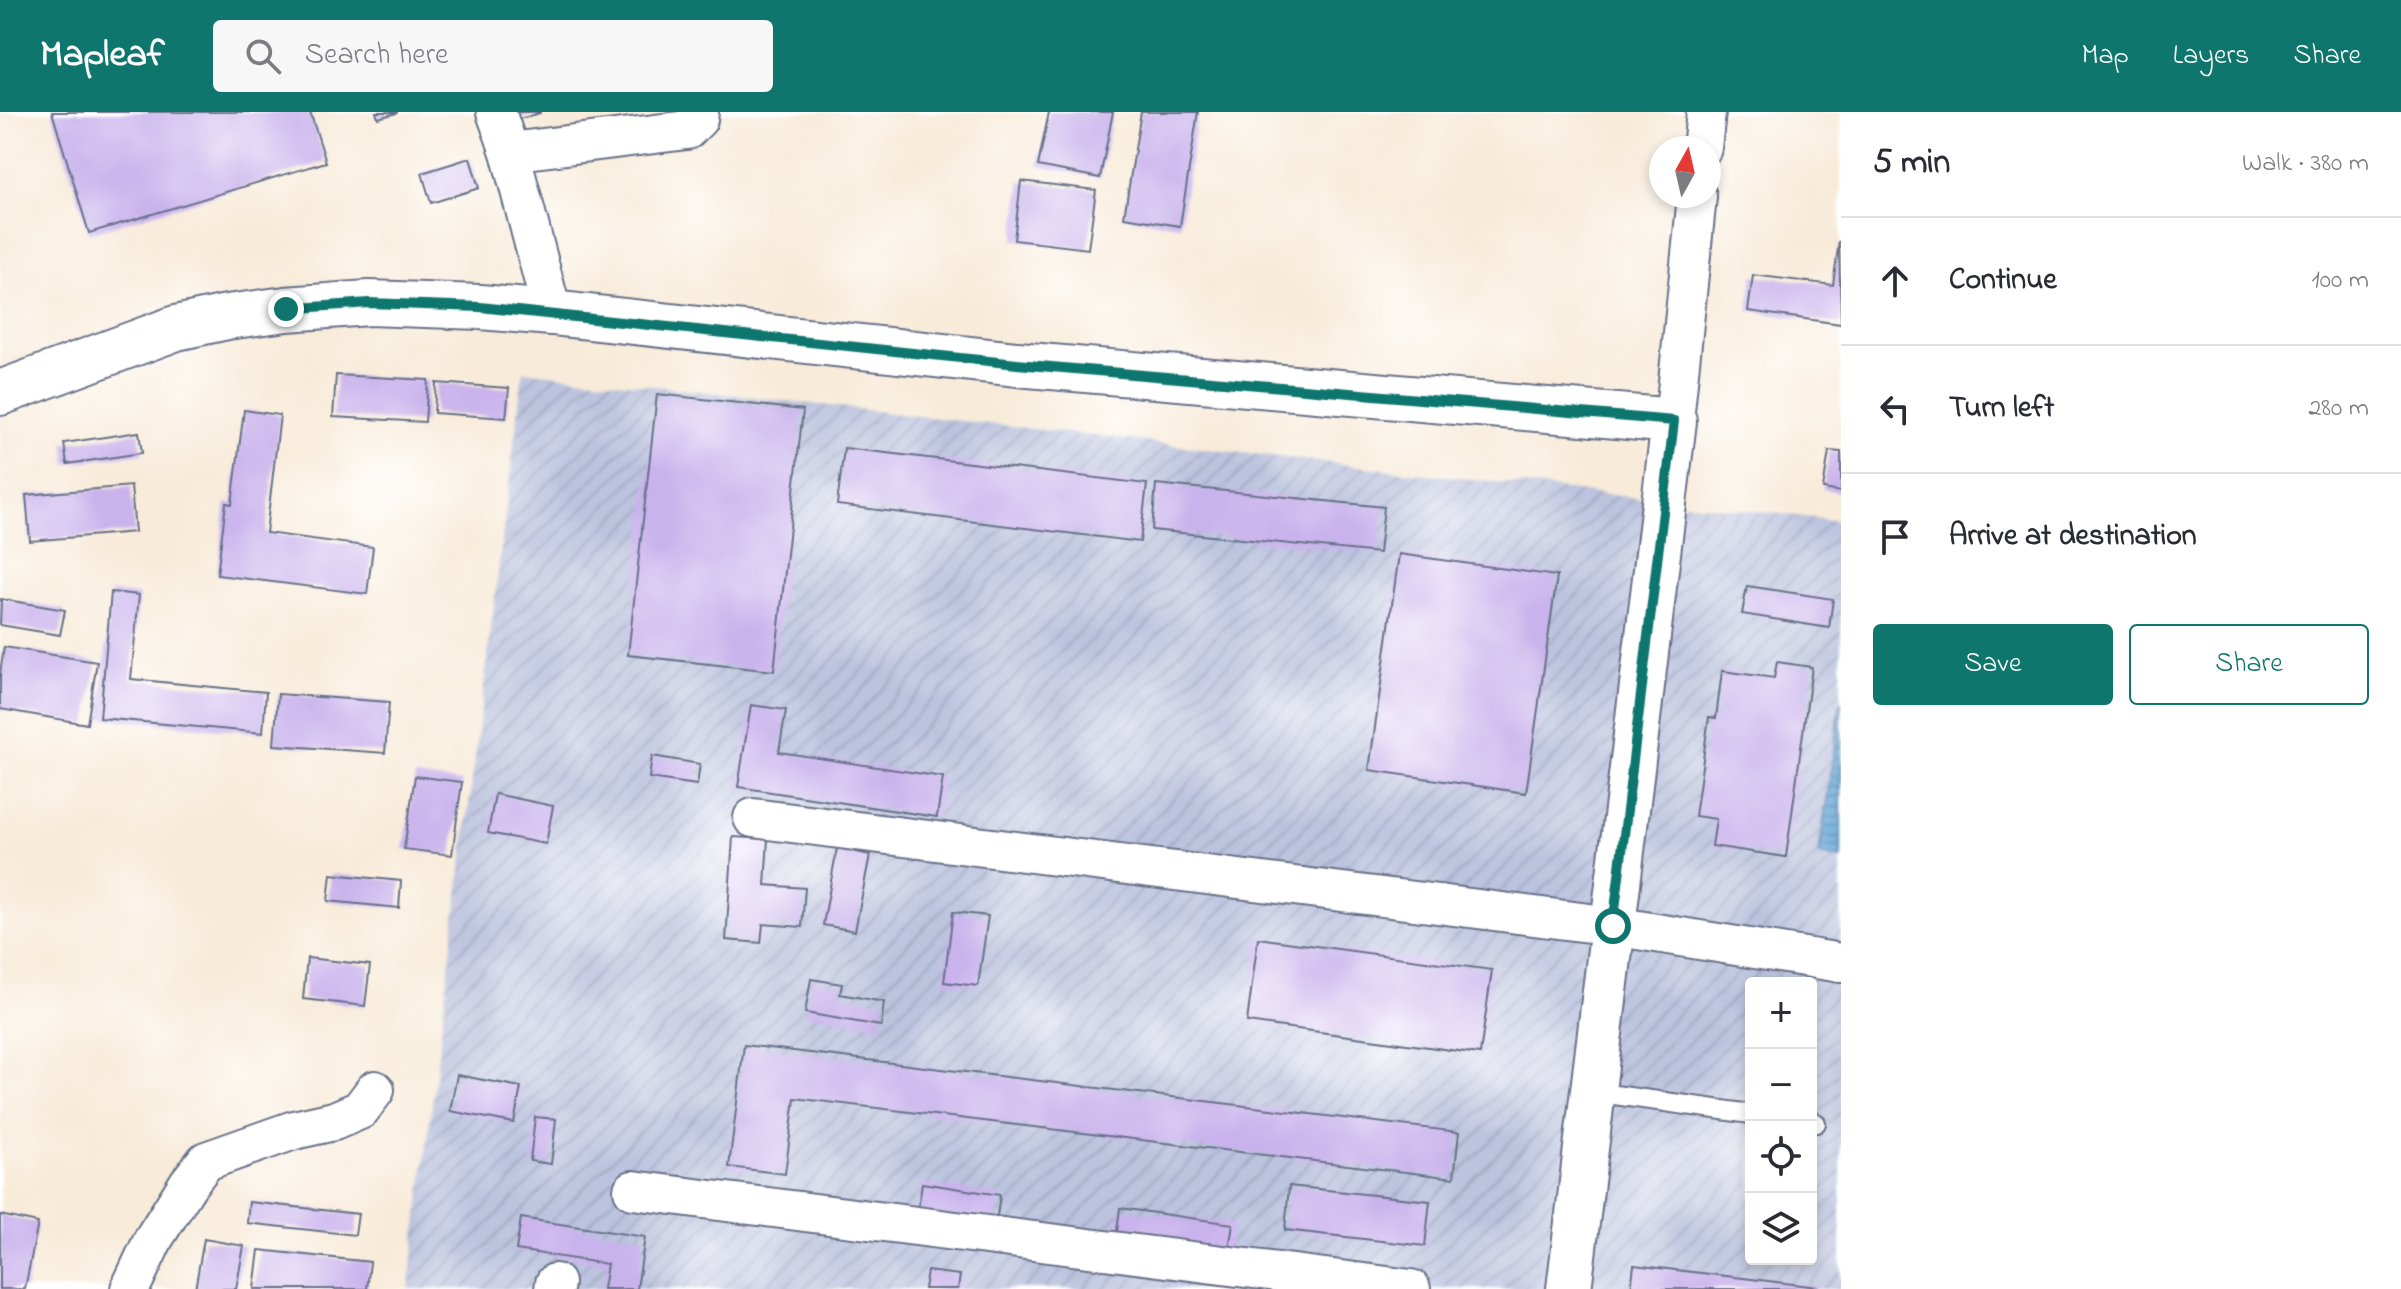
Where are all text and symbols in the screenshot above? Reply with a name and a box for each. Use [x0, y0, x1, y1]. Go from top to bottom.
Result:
search box [213, 20, 773, 92]
text: Mapleaf [40, 28, 165, 84]
icon: search [241, 34, 285, 78]
text: Search here [305, 34, 448, 78]
text: Map [2081, 36, 2129, 77]
text: Layers [2173, 36, 2249, 77]
text: Share [2293, 36, 2361, 77]
north arrow [1649, 136, 1721, 208]
text: 5 min [1873, 139, 1950, 189]
text: Walk · 380 m [2242, 145, 2369, 183]
icon: ahead [1873, 259, 1917, 303]
text: Continue [1949, 259, 2057, 303]
text: 100 m [2312, 262, 2369, 300]
route end [268, 291, 304, 327]
icon: left [1873, 387, 1917, 431]
text: Turn left [1949, 387, 2054, 431]
text: 280 m [2308, 390, 2369, 428]
icon: arrive [1873, 515, 1917, 559]
text: Arrive at destination [1949, 515, 2197, 559]
button: Save [1873, 624, 2113, 705]
button: Share [2129, 624, 2369, 705]
route start [1595, 908, 1631, 944]
map controls [1745, 977, 1817, 1265]
button: + [1745, 977, 1817, 1049]
button: − [1745, 1049, 1817, 1121]
button: locate [1745, 1121, 1817, 1193]
button: layers [1745, 1193, 1817, 1265]

